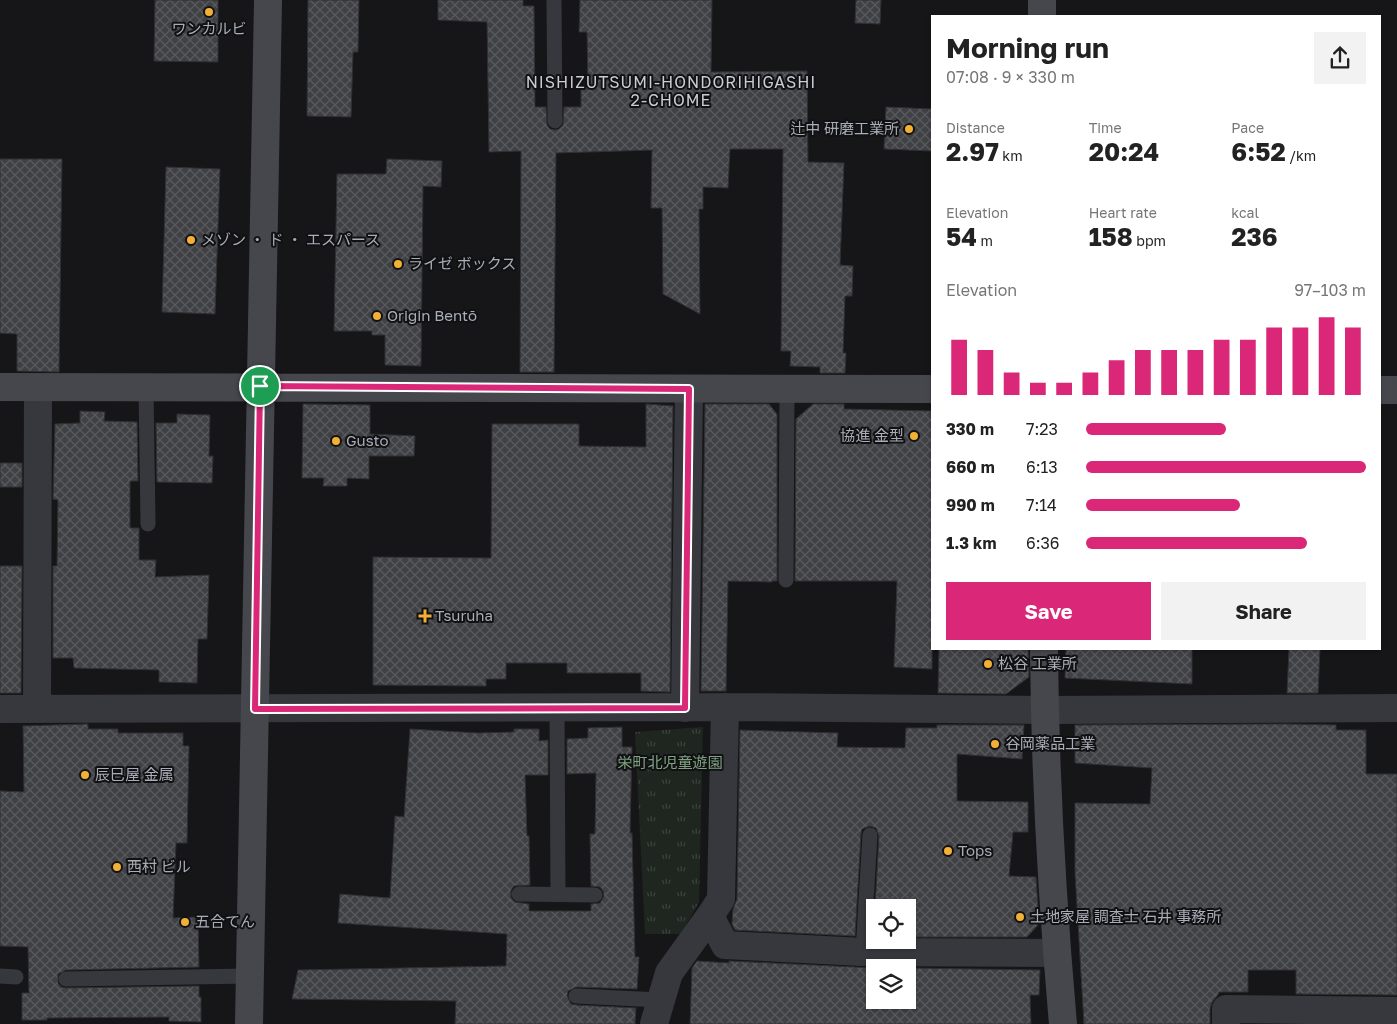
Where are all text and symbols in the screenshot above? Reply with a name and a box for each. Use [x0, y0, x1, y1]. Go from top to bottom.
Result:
marker: ワンカルビ [203, 6, 215, 18]
place label: ワンカルビ [171, 19, 247, 37]
text: Morning run [946, 31, 1109, 64]
button: share [1314, 32, 1366, 84]
text: 07:08 · 9 × 330 m [946, 67, 1075, 87]
district label: NISHIZUTSUMI-HONDORIHIGASHI 2-CHOME [526, 72, 816, 110]
place label: 辻中 研磨工業所 [790, 119, 899, 137]
text: Distance [946, 119, 1005, 136]
text: Time [1089, 119, 1122, 136]
text: Pace [1231, 119, 1264, 136]
marker: 辻中 研磨工業所 [903, 123, 915, 135]
text: 2.97 [946, 136, 999, 167]
text: 20:24 [1089, 136, 1159, 167]
text: 6:52 [1231, 136, 1286, 167]
text: km [999, 147, 1023, 164]
text: /km [1286, 147, 1316, 164]
text: Elevation [946, 204, 1008, 221]
text: Heart rate [1089, 204, 1157, 221]
text: kcal [1231, 204, 1259, 221]
text: 54 [946, 221, 977, 252]
text: 158 [1089, 221, 1133, 252]
text: 236 [1231, 221, 1278, 252]
place label: メゾン ・ ド ・ エスパース [201, 230, 380, 248]
text: m [977, 232, 993, 249]
text: bpm [1133, 232, 1166, 249]
marker: メゾン ・ ド ・ エスパース [185, 234, 197, 246]
place label: ライゼ ボックス [408, 254, 516, 272]
marker: ライゼ ボックス [392, 258, 404, 270]
text: Elevation [946, 280, 1017, 300]
text: 97–103 m [1294, 280, 1366, 300]
place label: Origin Bentō [387, 306, 477, 324]
marker: Origin Bentō [371, 310, 383, 322]
pin [239, 365, 281, 407]
icon: arrive [246, 372, 274, 400]
text: 330 m [946, 419, 994, 439]
text: 7:23 [1026, 419, 1058, 439]
place label: 協進 金型 [840, 426, 904, 444]
marker: 協進 金型 [908, 430, 920, 442]
place label: Gusto [346, 431, 389, 449]
marker: Gusto [330, 435, 342, 447]
text: 660 m [946, 457, 995, 477]
text: 6:13 [1026, 457, 1058, 477]
text: 990 m [946, 495, 995, 515]
text: 7:14 [1026, 495, 1057, 515]
text: 1.3 km [946, 533, 996, 553]
text: 6:36 [1026, 533, 1060, 553]
button: Save [946, 582, 1151, 640]
button: Share [1161, 582, 1366, 640]
place label: Tsuruha [435, 606, 493, 624]
marker: Tsuruha [419, 610, 431, 622]
place label: 松谷 工業所 [998, 654, 1077, 672]
marker: 松谷 工業所 [982, 658, 994, 670]
place label: 谷岡薬品工業 [1005, 734, 1095, 752]
marker: 谷岡薬品工業 [989, 738, 1001, 750]
park label: 栄町北児童遊園 [617, 753, 723, 771]
place label: 辰巳屋 金属 [95, 765, 174, 783]
marker: 辰巳屋 金属 [79, 769, 91, 781]
place label: Tops [958, 841, 992, 859]
marker: Tops [942, 845, 954, 857]
place label: 西村 ビル [127, 857, 191, 875]
marker: 西村 ビル [111, 861, 123, 873]
map controls [866, 899, 916, 1009]
button: locate [866, 899, 916, 949]
place label: 土地家屋 調査士 石井 事務所 [1030, 907, 1221, 925]
marker: 土地家屋 調査士 石井 事務所 [1014, 911, 1026, 923]
place label: 五合てん [195, 912, 255, 930]
marker: 五合てん [179, 916, 191, 928]
button: layers [866, 959, 916, 1009]

